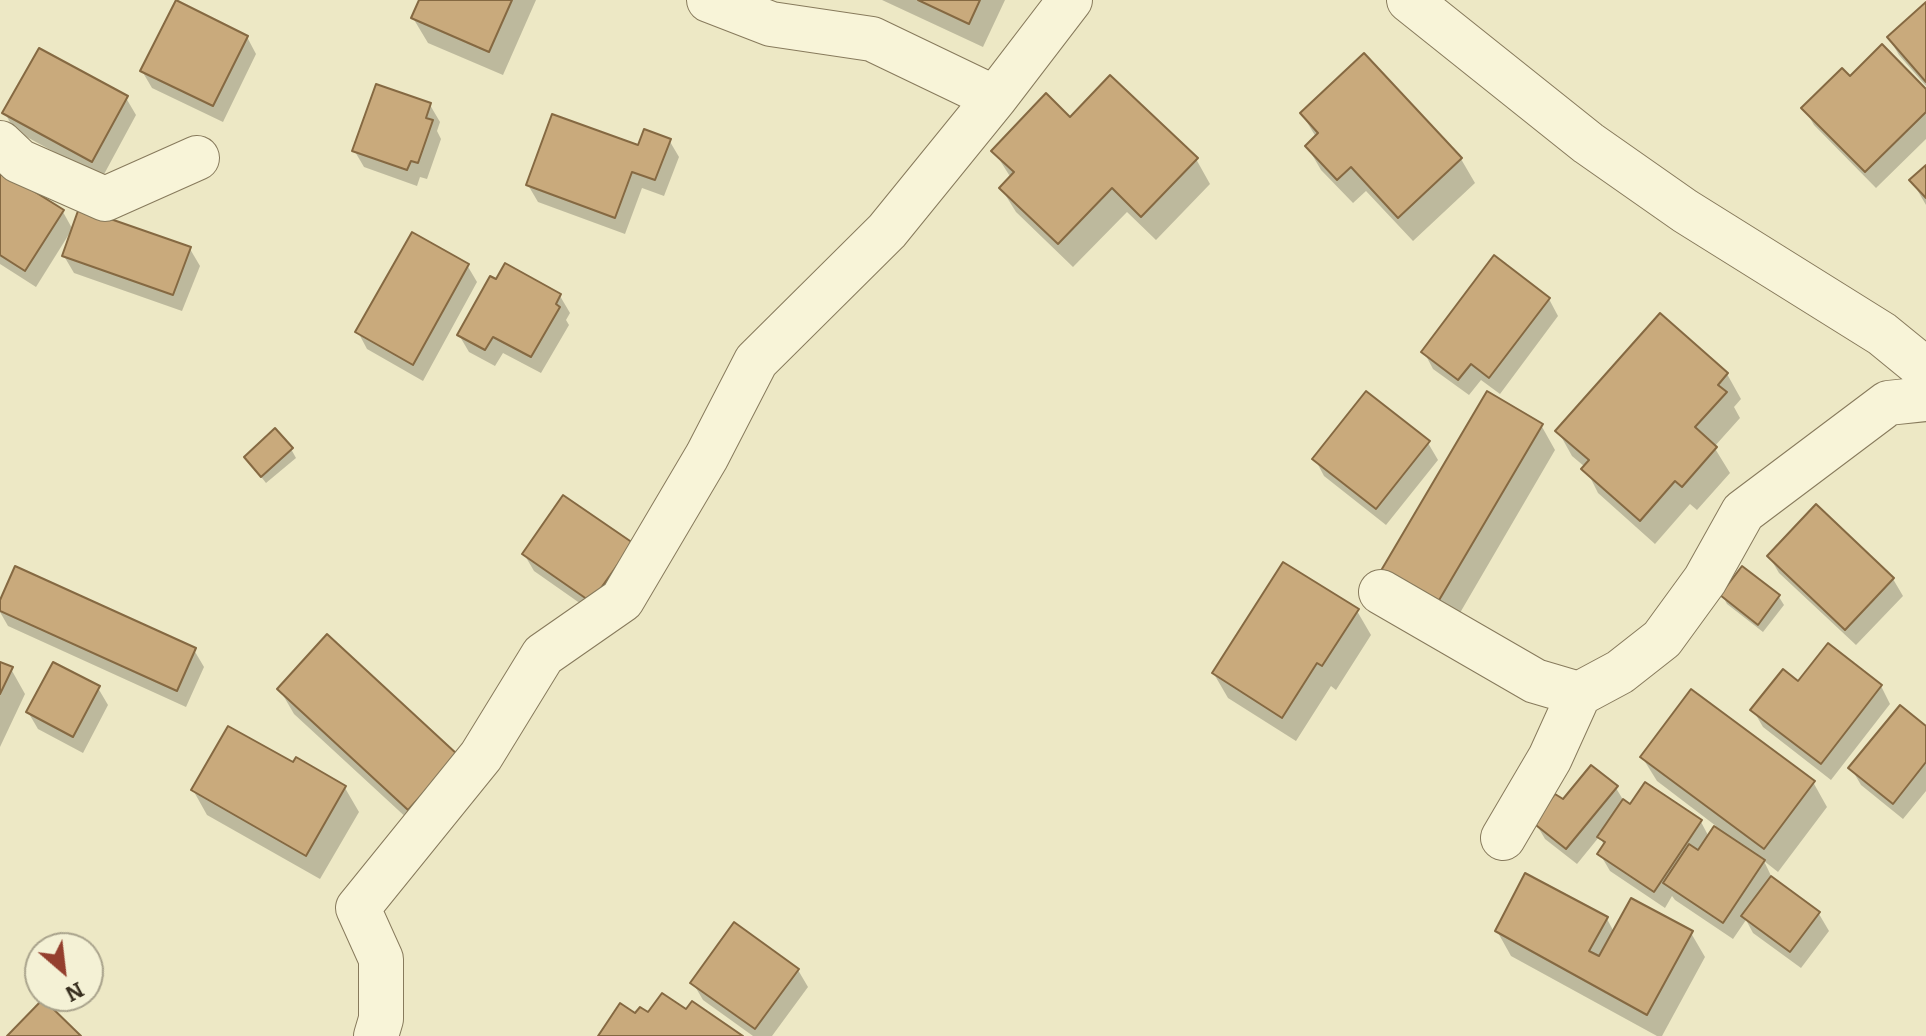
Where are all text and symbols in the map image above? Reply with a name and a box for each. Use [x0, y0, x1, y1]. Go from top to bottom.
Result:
north arrow [24, 932, 104, 1012]
text: N [61, 976, 88, 1008]

